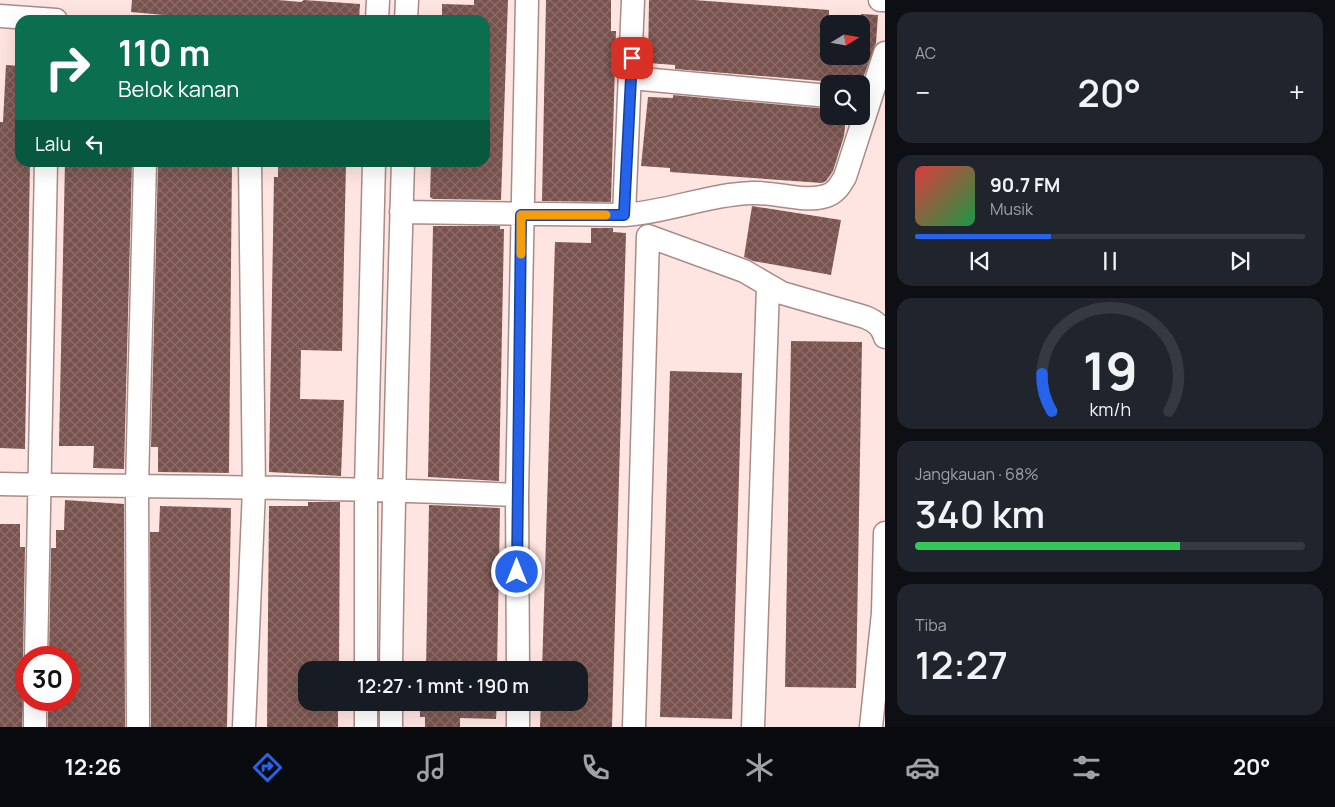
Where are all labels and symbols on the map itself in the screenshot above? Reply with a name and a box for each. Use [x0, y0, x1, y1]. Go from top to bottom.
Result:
north arrow [820, 15, 870, 65]
pin [611, 37, 653, 79]
position arrow [490, 545, 542, 597]
speed limit sign: 30 [15, 646, 80, 711]

